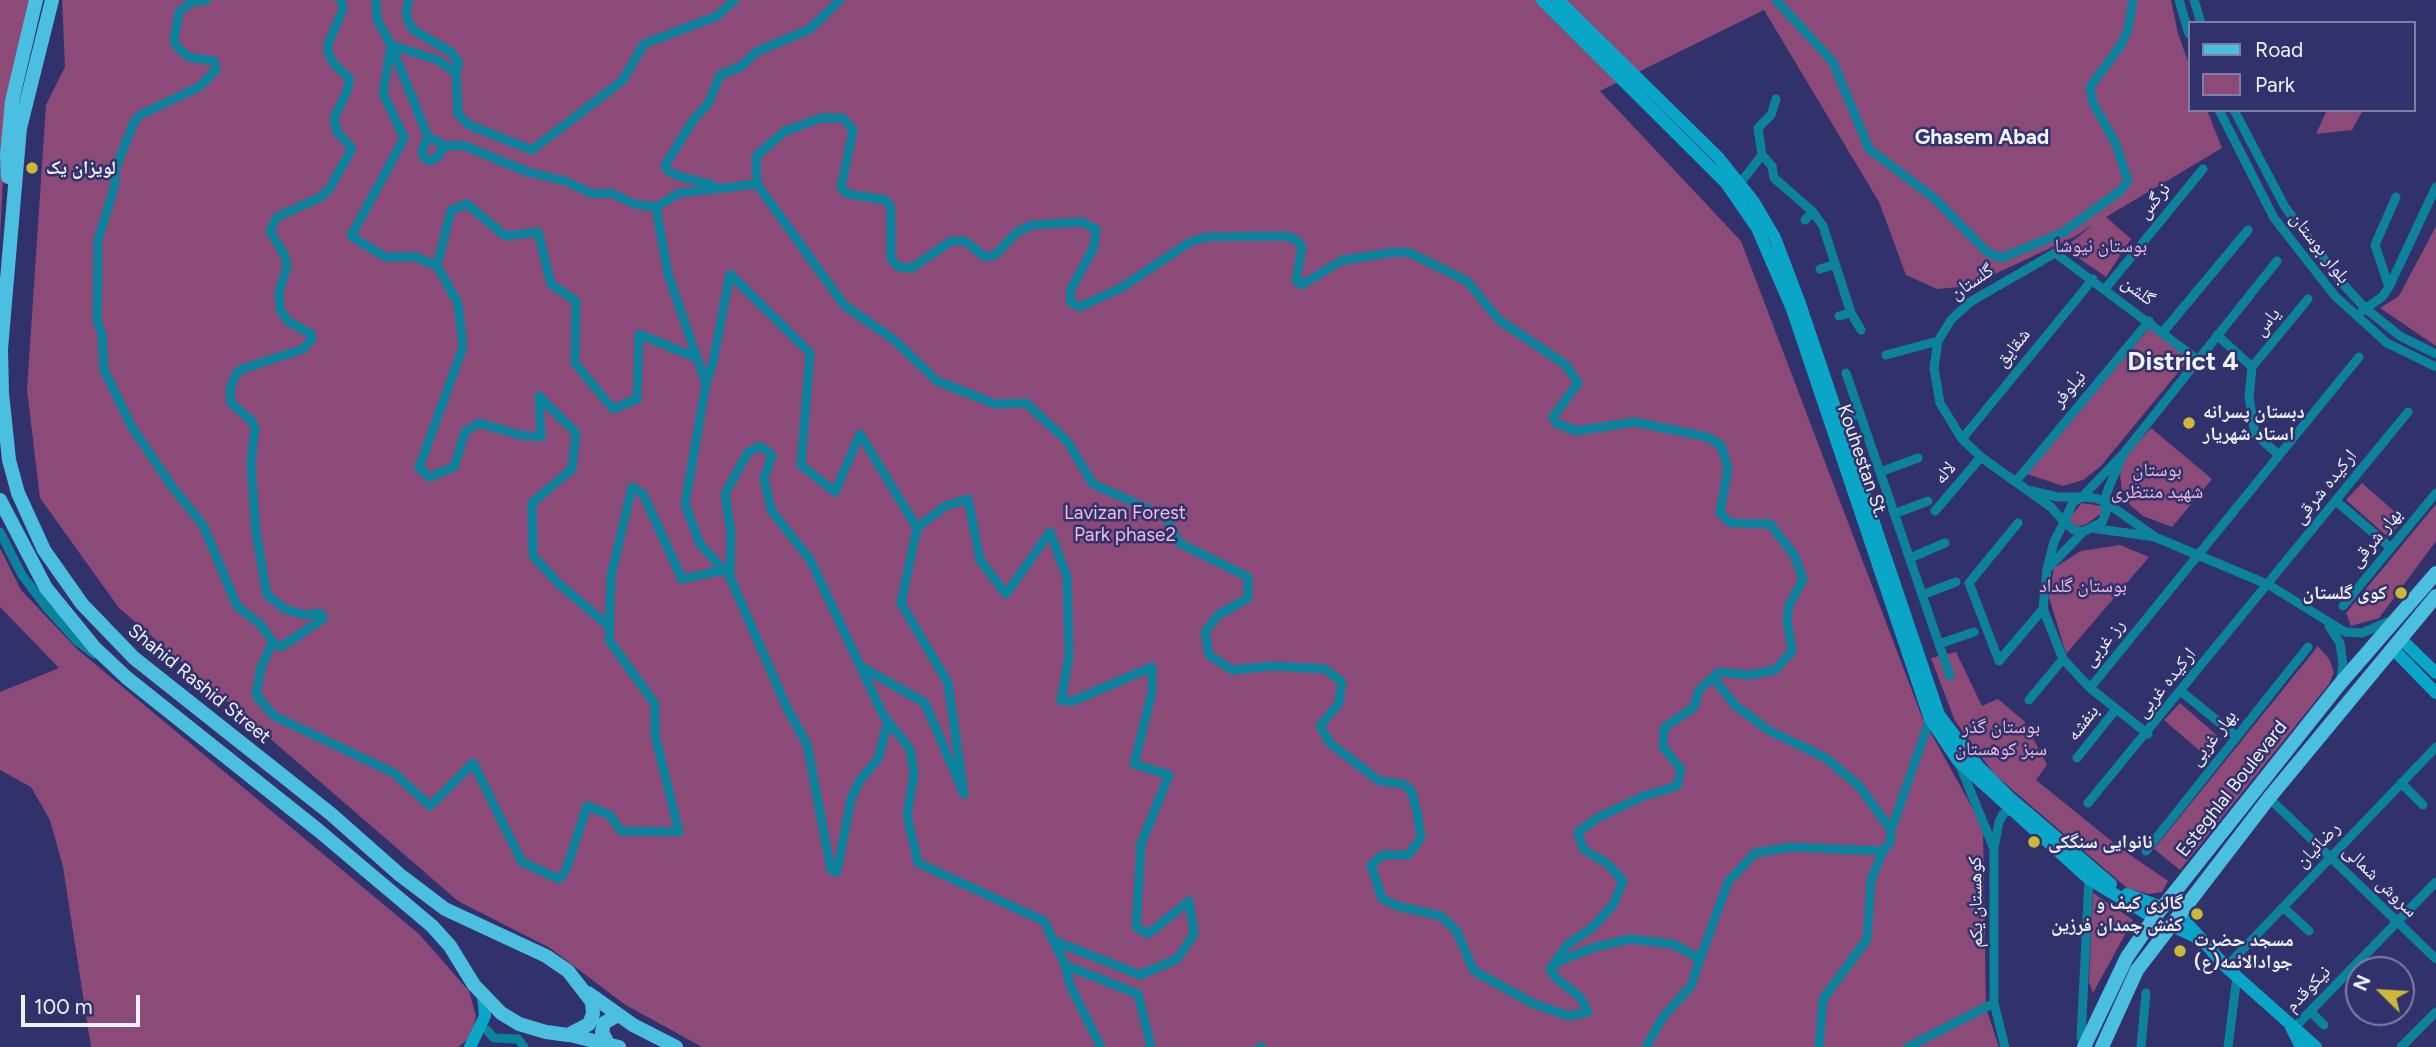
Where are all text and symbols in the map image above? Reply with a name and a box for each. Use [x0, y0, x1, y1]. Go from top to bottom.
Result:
legend [2188, 21, 2415, 112]
text: Road [2255, 37, 2303, 62]
text: Park [2255, 72, 2295, 97]
district label: Ghasem Abad [1915, 125, 2049, 151]
place label: لویزان یک [46, 157, 116, 179]
marker: لویزان یک [24, 160, 40, 176]
street label: نرگس [2133, 178, 2175, 224]
street label: بلوار بوستان [2285, 208, 2355, 288]
park label: بوستان نیوشا [2055, 235, 2147, 257]
street label: گلستان [1946, 259, 1998, 305]
street label: گلشن [2117, 271, 2159, 311]
street label: یاس [2249, 303, 2285, 341]
street label: شقایق [1990, 324, 2036, 372]
district label: District 4 [2127, 346, 2239, 378]
street label: نیلوفر [2047, 366, 2091, 412]
place label: دبستان پسرانه استاد شهريار [2203, 401, 2305, 445]
street label: Kouhestan St. [1832, 402, 1892, 520]
marker: دبستان پسرانه استاد شهريار [2181, 415, 2197, 431]
street label: ارکیده شرقی [2288, 445, 2362, 529]
street label: لاله [1929, 457, 1961, 489]
park label: بوستان شهید منتظری [2111, 459, 2203, 503]
park label: Lavizan Forest Park phase2 [1064, 502, 1186, 546]
street label: بهار شرقی [2345, 504, 2407, 572]
park label: بوستان گلداد [2039, 575, 2127, 597]
place label: کوی گلستان [2303, 582, 2387, 604]
marker: کوی گلستان [2393, 585, 2409, 601]
street label: رز غربی [2078, 614, 2130, 672]
street label: Shahid Rashid Street [123, 619, 275, 749]
street label: ارکیده غربی [2131, 643, 2201, 723]
street label: بنفشه [2062, 700, 2104, 746]
street label: بهار غربی [2184, 705, 2242, 771]
park label: بوستان گذر سبز کوهستان [1955, 716, 2047, 760]
street label: Esteghlal Boulevard [2172, 716, 2292, 862]
street label: رضائیان [2291, 817, 2345, 873]
place label: نانوایی سنگکی [2048, 831, 2152, 853]
marker: نانوایی سنگکی [2026, 834, 2042, 850]
street label: سروش شمالی [2338, 840, 2422, 922]
street label: کوهستان یکم [1964, 856, 1988, 948]
place label: گالری کیف و کفش چمدان فرزین [2051, 892, 2183, 936]
marker: گالری کیف و کفش چمدان فرزین [2189, 906, 2205, 922]
place label: مسجد حضرت جوادالائمه(ع) [2194, 929, 2294, 973]
marker: مسجد حضرت جوادالائمه(ع) [2172, 943, 2188, 959]
north arrow [2345, 956, 2415, 1026]
street label: نیکوقدم [2280, 961, 2336, 1017]
text: N [2349, 972, 2376, 994]
scale bar [24, 981, 144, 1025]
text: 100 m [34, 994, 93, 1019]

